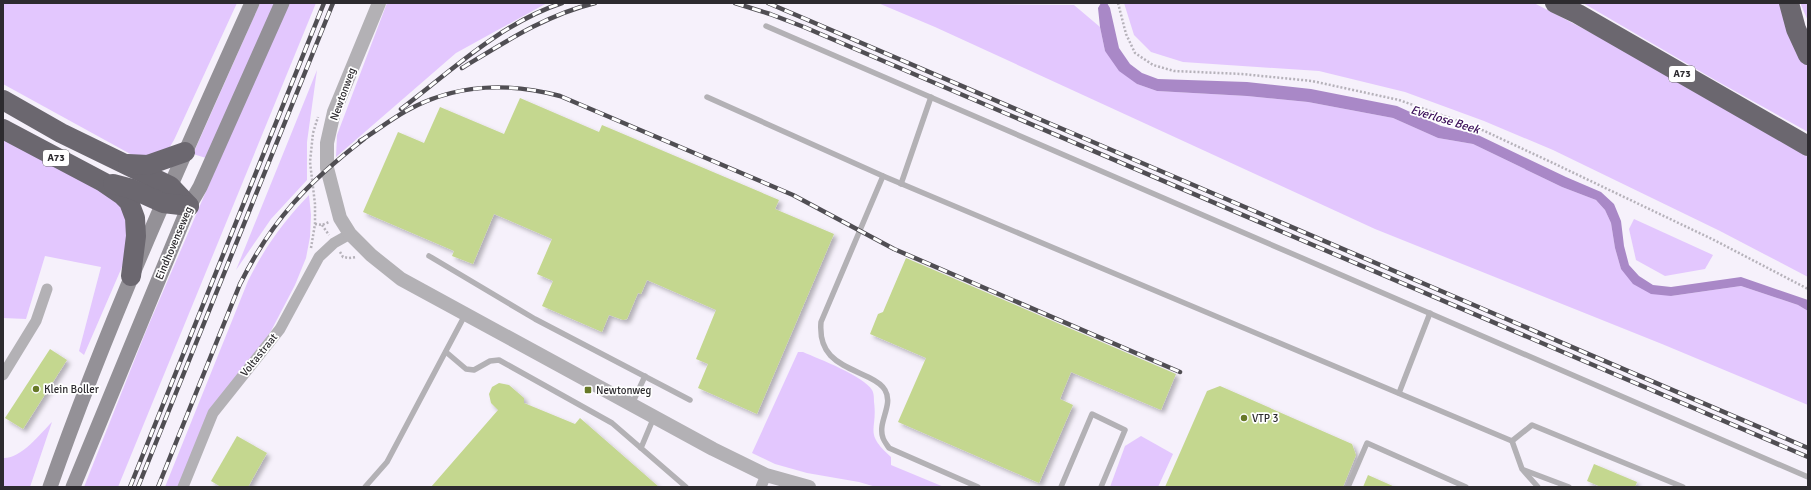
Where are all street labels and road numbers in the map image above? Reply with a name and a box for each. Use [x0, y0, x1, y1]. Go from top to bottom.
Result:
street label: Newtonweg [327, 66, 359, 122]
road number: A73 [1669, 66, 1695, 82]
road number: A73 [43, 150, 69, 166]
street label: Eindhovenseweg [153, 204, 195, 282]
street label: Voltastraat [238, 331, 280, 379]

